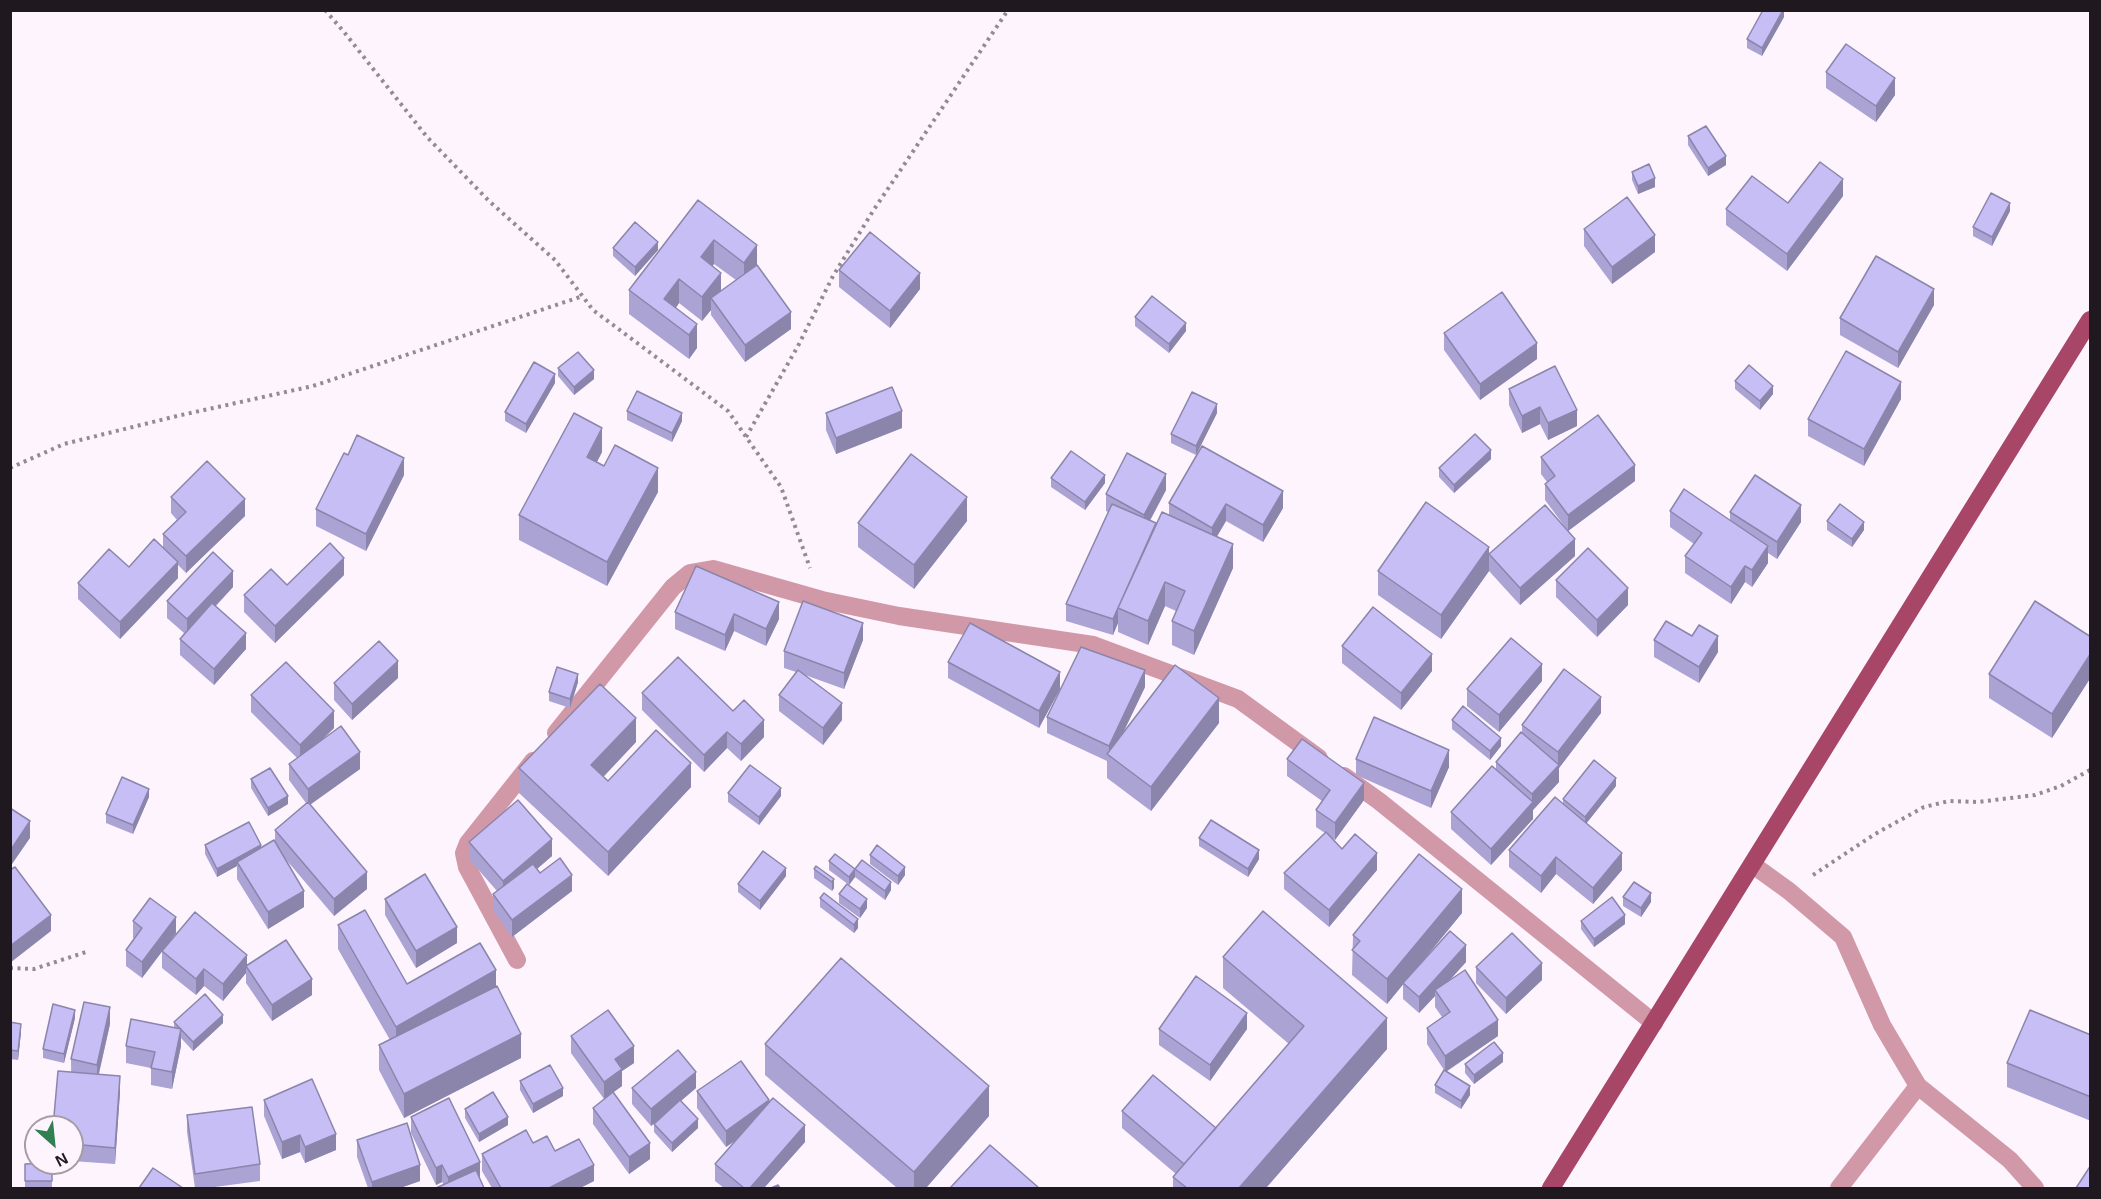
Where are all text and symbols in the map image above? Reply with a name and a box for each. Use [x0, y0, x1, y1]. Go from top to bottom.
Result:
north arrow [24, 1115, 84, 1175]
text: N [52, 1150, 71, 1170]

